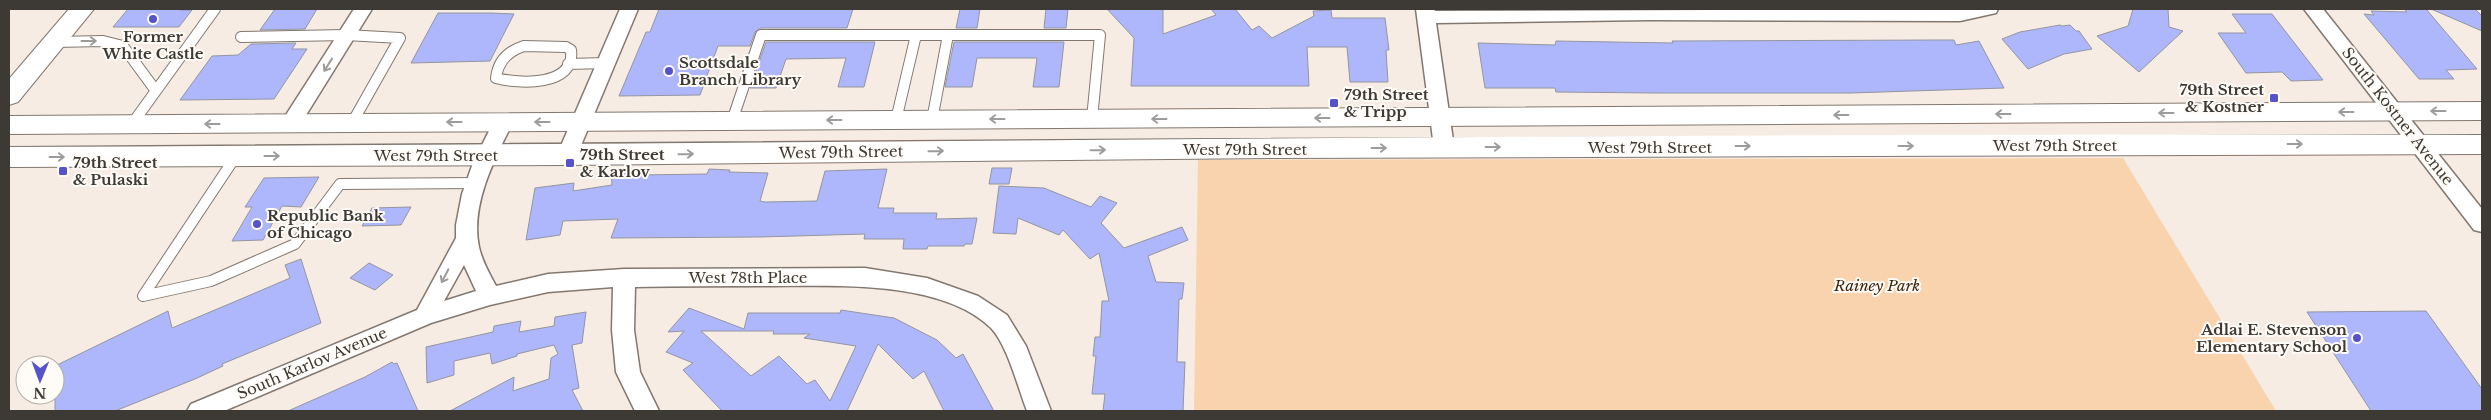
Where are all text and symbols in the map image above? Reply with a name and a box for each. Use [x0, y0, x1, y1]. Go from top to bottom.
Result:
marker: Former White Castle [147, 13, 159, 25]
place label: Former White Castle [101, 27, 204, 63]
one-way arrow [80, 36, 97, 46]
street label: South Kostner Avenue [2338, 43, 2458, 189]
place label: Scottsdale Branch Library [679, 53, 802, 89]
one-way arrow [322, 57, 332, 71]
marker: Scottsdale Branch Library [663, 65, 675, 77]
place label: 79th Street & Kostner [2179, 80, 2265, 116]
place label: 79th Street & Tripp [1344, 85, 1429, 121]
marker: 79th Street & Kostner [2268, 92, 2280, 104]
marker: 79th Street & Tripp [1328, 97, 1340, 109]
one-way arrow [2338, 107, 2354, 117]
one-way arrow [2431, 107, 2447, 116]
one-way arrow [2158, 108, 2174, 118]
one-way arrow [1995, 109, 2012, 119]
one-way arrow [1833, 110, 1849, 120]
one-way arrow [1314, 113, 1330, 123]
one-way arrow [1151, 114, 1168, 124]
one-way arrow [826, 115, 842, 125]
one-way arrow [989, 115, 1005, 124]
one-way arrow [446, 117, 462, 127]
one-way arrow [534, 117, 550, 127]
one-way arrow [204, 119, 220, 129]
street label: West 79th Street [1992, 136, 2118, 155]
street label: West 79th Street [1587, 138, 1713, 157]
one-way arrow [2286, 139, 2303, 149]
street label: West 79th Street [1182, 140, 1308, 159]
street label: West 79th Street [778, 141, 904, 163]
one-way arrow [1734, 141, 1751, 151]
one-way arrow [1897, 141, 1913, 151]
one-way arrow [1484, 142, 1501, 152]
one-way arrow [1370, 143, 1386, 153]
place label: 79th Street & Karlov [580, 145, 665, 181]
one-way arrow [1090, 145, 1106, 155]
street label: West 79th Street [373, 146, 499, 165]
one-way arrow [928, 147, 944, 156]
one-way arrow [678, 149, 694, 159]
one-way arrow [264, 151, 280, 161]
one-way arrow [49, 152, 65, 162]
place label: 79th Street & Pulaski [73, 153, 158, 189]
marker: 79th Street & Karlov [564, 157, 576, 169]
marker: 79th Street & Pulaski [57, 165, 69, 177]
place label: Republic Bank of Chicago [267, 206, 385, 242]
marker: Republic Bank of Chicago [251, 218, 263, 230]
street label: West 78th Place [688, 268, 807, 287]
one-way arrow [440, 269, 450, 284]
park label: Rainey Park [1833, 276, 1920, 295]
place label: Adlai E. Stevenson Elementary School [2196, 320, 2348, 356]
street label: South Karlov Avenue [234, 323, 390, 403]
marker: Adlai E. Stevenson Elementary School [2351, 332, 2363, 344]
north arrow [15, 355, 65, 405]
text: N [33, 384, 47, 402]

